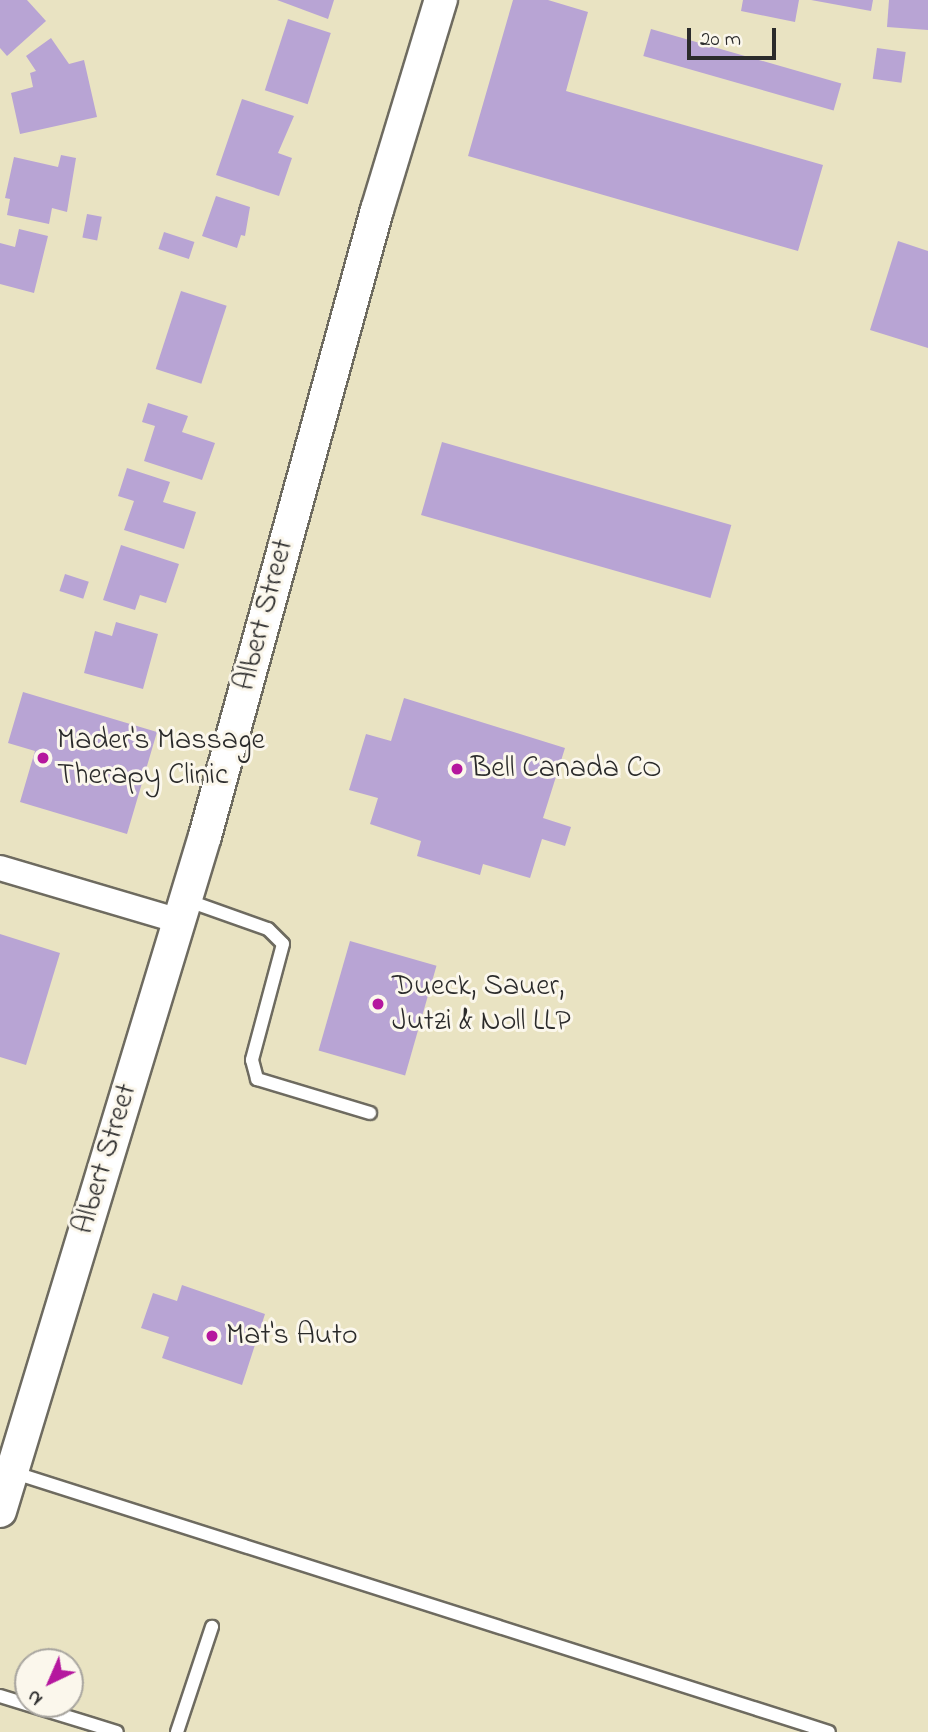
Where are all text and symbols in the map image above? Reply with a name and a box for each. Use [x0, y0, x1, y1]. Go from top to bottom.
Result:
scale bar [690, 14, 779, 58]
text: 20 m [700, 25, 741, 55]
street label: Albert Street [228, 535, 302, 695]
place label: Mader's Massage Therapy Clinic [57, 723, 265, 794]
marker: Mader's Massage Therapy Clinic [35, 750, 51, 766]
place label: Bell Canada CO [471, 751, 662, 787]
marker: Bell Canada CO [449, 761, 465, 777]
place label: Dueck, Sauer, Jutzi & Noll LLP [392, 969, 571, 1040]
marker: Dueck, Sauer, Jutzi & Noll LLP [370, 996, 386, 1012]
street label: Albert Street [66, 1079, 146, 1239]
place label: Mat's Auto [226, 1318, 358, 1354]
marker: Mat's Auto [204, 1328, 220, 1344]
north arrow [14, 1648, 84, 1718]
text: N [21, 1683, 49, 1711]

